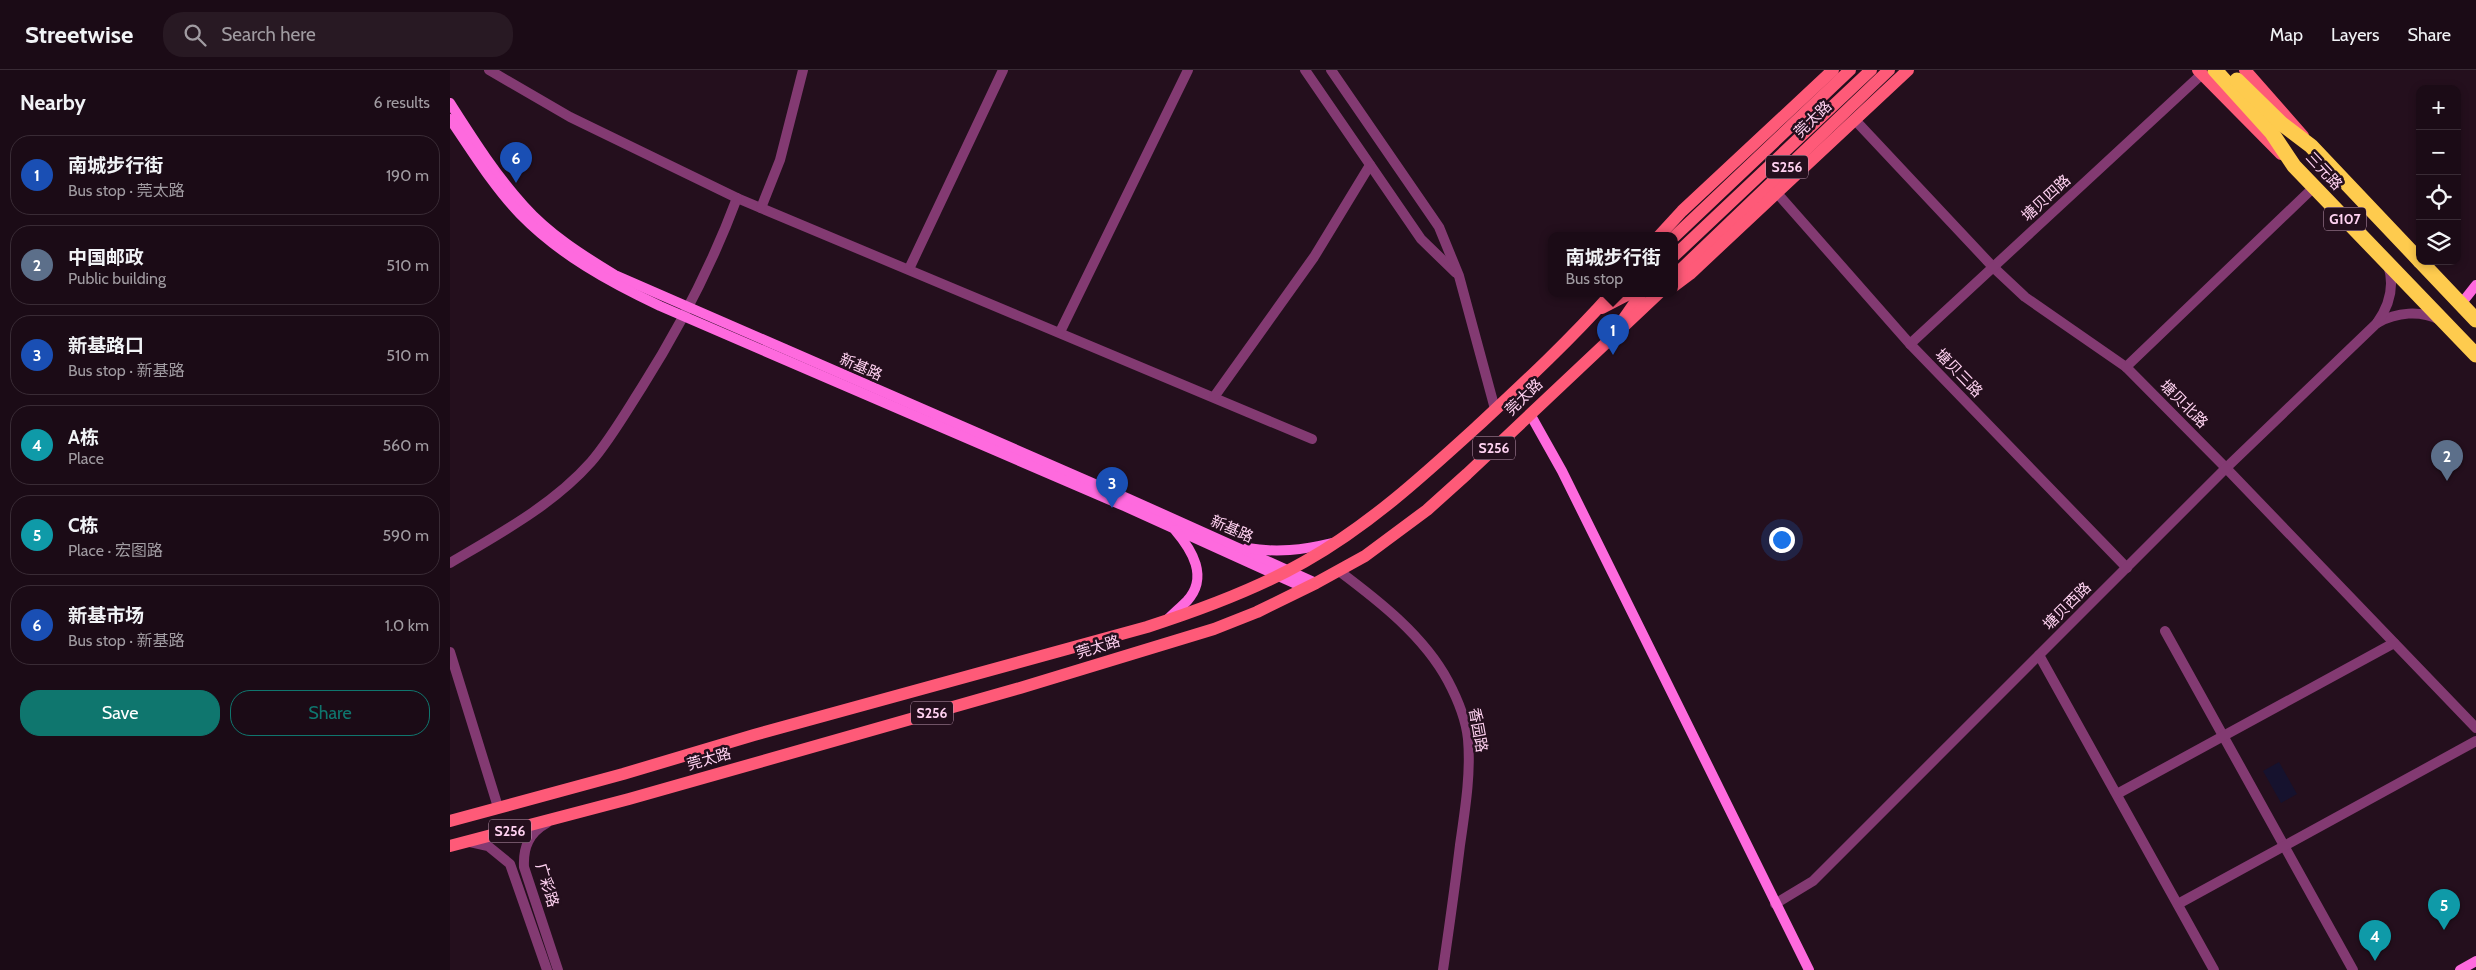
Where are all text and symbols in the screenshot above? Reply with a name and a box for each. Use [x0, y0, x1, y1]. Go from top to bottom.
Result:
search box [163, 12, 513, 57]
text: Streetwise [25, 20, 133, 49]
icon: search [181, 21, 209, 49]
text: Search here [221, 23, 316, 46]
text: Map [2270, 24, 2303, 46]
text: Layers [2331, 24, 2380, 46]
text: Share [2408, 24, 2451, 46]
map controls [2416, 85, 2461, 265]
button: + [2416, 85, 2461, 130]
text: Nearby [20, 90, 86, 115]
text: 6 results [374, 93, 430, 112]
street label: 莞太路 [1791, 97, 1835, 141]
button: − [2416, 130, 2461, 175]
pin: 6 [500, 142, 532, 183]
street label: 三元路 [2302, 148, 2346, 194]
text: 南城步行街 [68, 154, 163, 177]
road number: S256 [1766, 155, 1808, 178]
text: 1 [34, 166, 40, 185]
text: 190 m [386, 166, 429, 185]
street label: 塘贝四路 [2018, 171, 2074, 225]
button: locate [2416, 175, 2461, 220]
text: Bus stop · 莞太路 [68, 181, 185, 200]
road number: G107 [2324, 208, 2366, 230]
button: layers [2416, 220, 2461, 265]
popup [1548, 232, 1678, 297]
text: 中国邮政 [68, 246, 144, 269]
text: 南城步行街 [1565, 246, 1661, 269]
text: 2 [33, 256, 41, 275]
text: 510 m [386, 256, 429, 275]
text: Public building [68, 269, 166, 288]
text: Bus stop [1565, 269, 1623, 288]
pin: 1 [1597, 314, 1629, 355]
text: 新基路口 [68, 334, 144, 357]
street label: 塘贝三路 [1932, 345, 1986, 401]
text: 3 [33, 346, 41, 365]
text: 510 m [386, 346, 429, 365]
street label: 新基路 [837, 350, 885, 384]
text: Bus stop · 新基路 [68, 361, 185, 380]
street label: 莞太路 [1502, 375, 1546, 419]
street label: 塘贝北路 [2156, 376, 2212, 432]
text: A栋 [68, 426, 99, 449]
text: 4 [32, 436, 42, 455]
text: 560 m [382, 436, 429, 455]
road number: S256 [1473, 436, 1515, 459]
pin: 2 [2431, 440, 2463, 481]
text: Place [68, 449, 104, 468]
pin: 3 [1096, 467, 1128, 508]
street label: 新基路 [1208, 512, 1256, 546]
text: C栋 [68, 514, 99, 537]
text: 5 [33, 526, 41, 545]
text: 590 m [382, 526, 429, 545]
your location [1769, 527, 1795, 553]
text: Place · 宏图路 [68, 541, 163, 560]
street label: 塘贝西路 [2039, 578, 2095, 634]
text: 新基市场 [68, 604, 144, 627]
text: 6 [33, 616, 42, 635]
text: 1.0 km [385, 616, 429, 635]
text: Bus stop · 新基路 [68, 631, 185, 650]
street label: 莞太路 [1074, 632, 1122, 662]
button: Save [20, 690, 220, 736]
button: Share [230, 690, 430, 736]
road number: S256 [911, 702, 953, 724]
street label: 香园路 [1465, 706, 1491, 754]
street label: 莞太路 [685, 744, 733, 774]
road number: S256 [489, 819, 531, 842]
street label: 广彩路 [532, 861, 562, 909]
pin: 5 [2428, 889, 2460, 930]
pin: 4 [2359, 920, 2391, 961]

